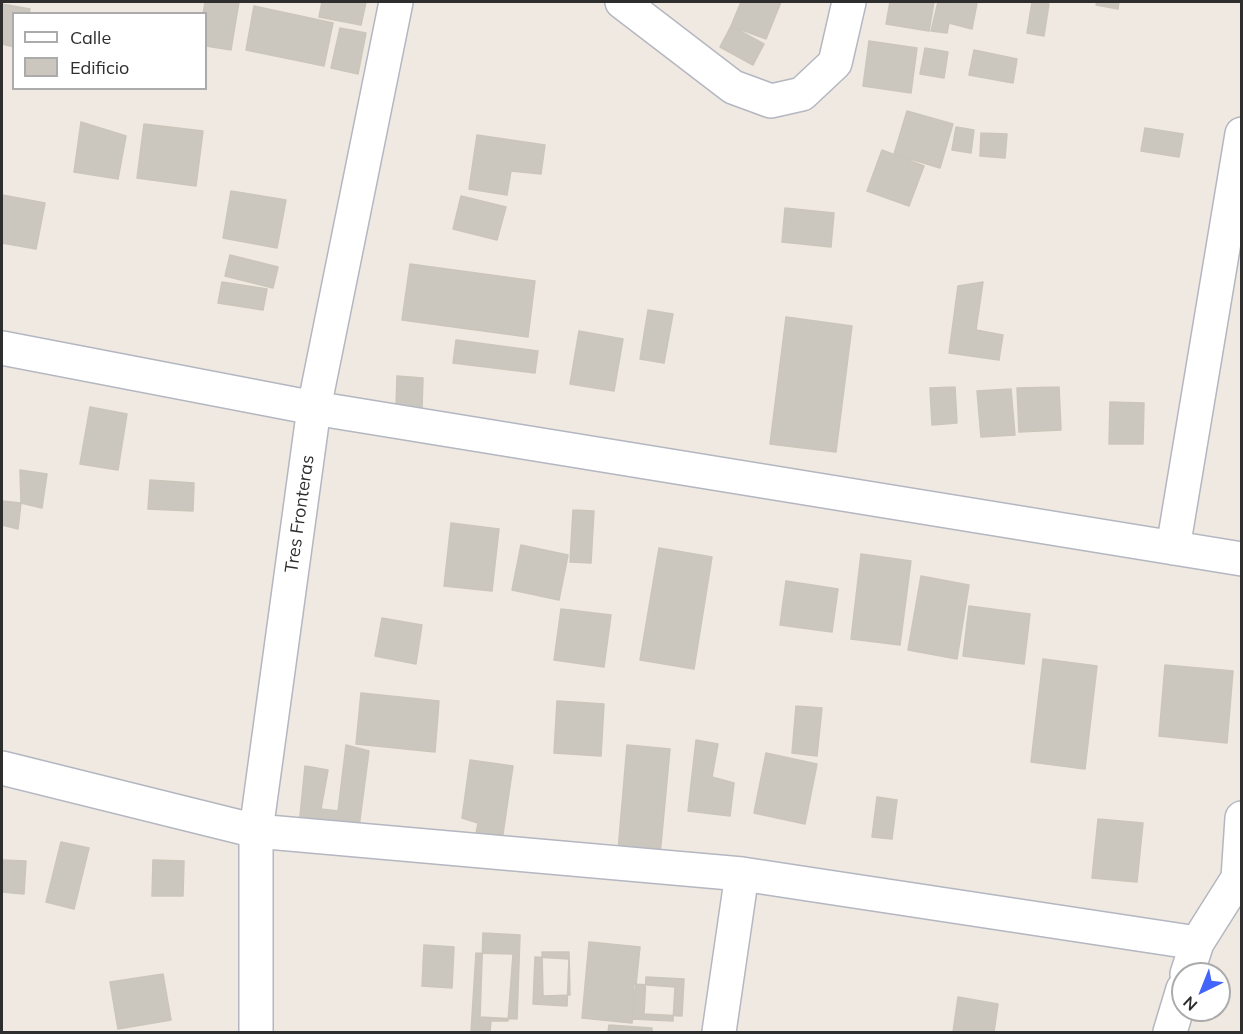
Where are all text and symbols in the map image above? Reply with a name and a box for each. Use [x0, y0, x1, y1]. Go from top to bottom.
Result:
legend [12, 12, 207, 90]
text: Calle [70, 26, 111, 49]
text: Edificio [70, 56, 129, 79]
street label: Tres Fronteras [281, 454, 319, 574]
north arrow [1171, 962, 1231, 1022]
text: N [1179, 992, 1201, 1015]

